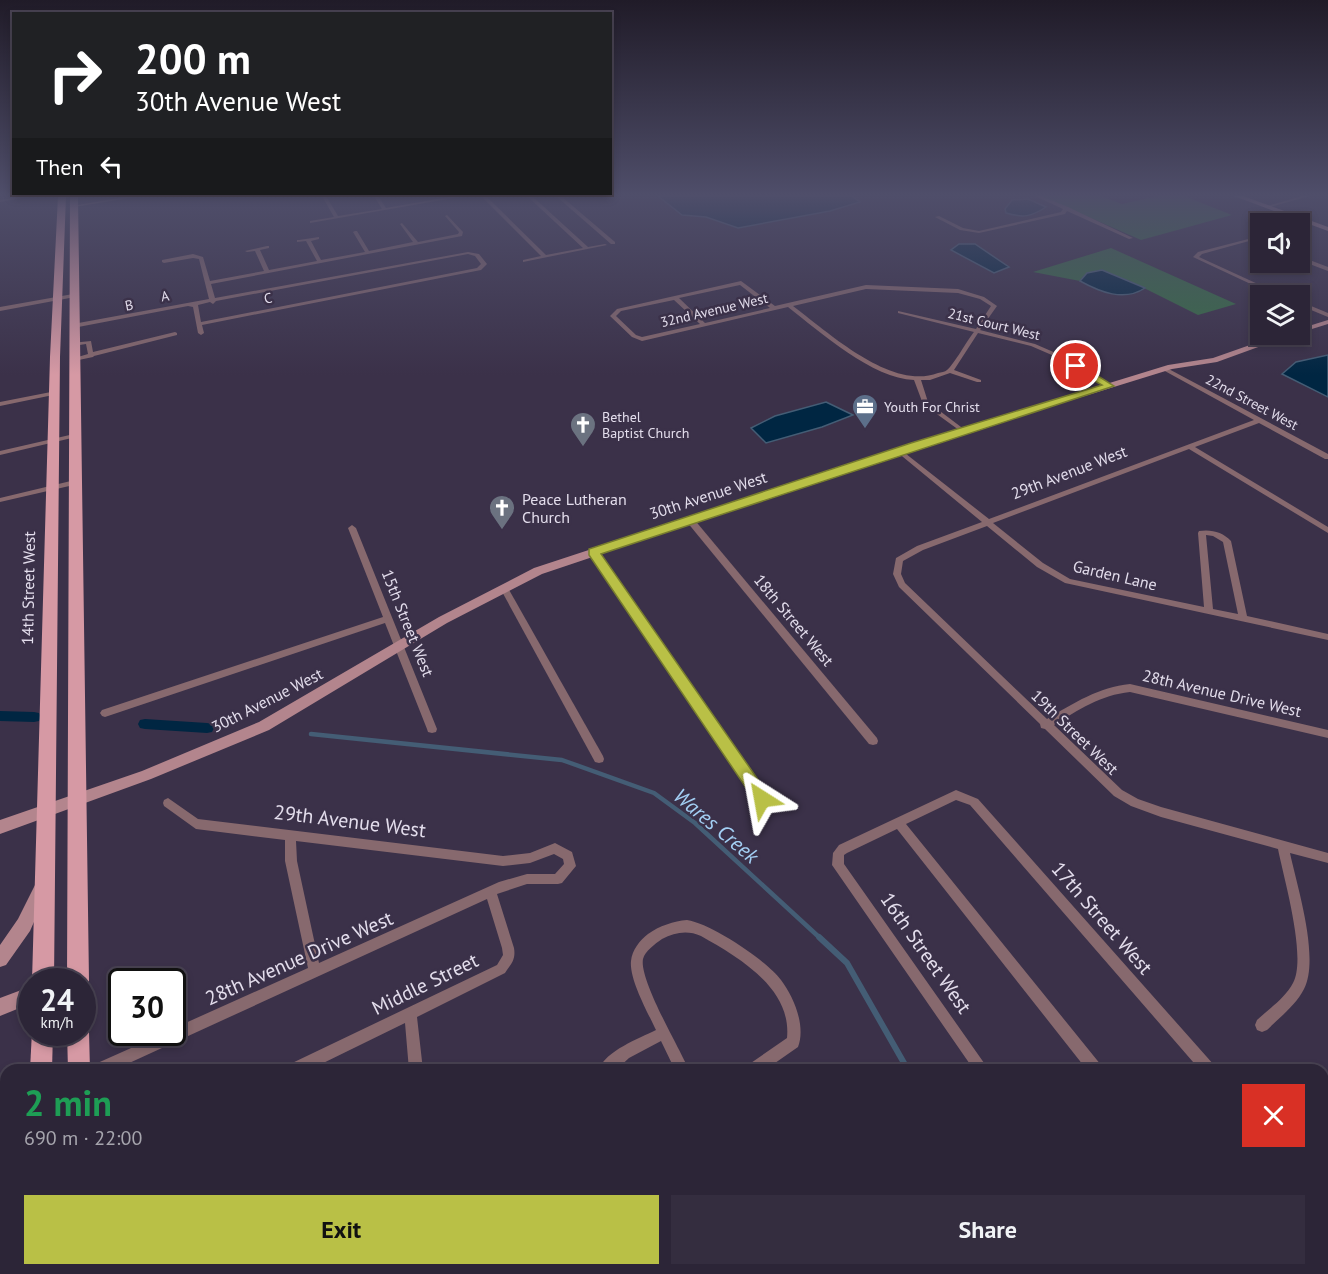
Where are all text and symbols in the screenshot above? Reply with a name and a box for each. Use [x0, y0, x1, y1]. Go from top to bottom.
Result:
text: 200 m [135, 31, 251, 86]
icon: right [36, 36, 114, 114]
text: 30th Avenue West [135, 84, 341, 118]
icon: left [95, 150, 128, 183]
text: Then [36, 153, 83, 181]
map controls [1250, 213, 1310, 345]
button: sound [1250, 213, 1310, 273]
button: layers [1250, 285, 1310, 345]
street label: A [160, 286, 171, 306]
street label: C [262, 288, 274, 308]
street label: 32nd Avenue West [659, 289, 770, 331]
street label: B [123, 295, 135, 315]
street label: 21st Court West [946, 304, 1042, 344]
pin [1050, 340, 1101, 391]
icon: arrive [1059, 349, 1092, 382]
street label: 22nd Street West [1203, 370, 1302, 434]
office icon: Youth For Christ [850, 392, 880, 430]
place label: Youth For Christ [884, 398, 980, 416]
place label: Bethel Baptist Church [602, 408, 690, 442]
church icon: Bethel Baptist Church [568, 410, 598, 448]
street label: 29th Avenue West [1008, 441, 1130, 503]
street label: 30th Avenue West [647, 466, 770, 523]
place label: Peace Lutheran Church [522, 489, 627, 527]
church icon: Peace Lutheran Church [487, 493, 517, 531]
street label: 14th Street West [17, 530, 39, 645]
street label: Garden Lane [1071, 556, 1159, 594]
street label: 15th Street West [377, 567, 439, 680]
street label: 18th Street West [750, 570, 839, 670]
street label: 30th Avenue West [208, 663, 326, 737]
street label: 28th Avenue Drive West [1141, 665, 1304, 721]
street label: 19th Street West [1027, 685, 1123, 779]
position arrow [730, 767, 794, 831]
water label: Wares Creek [668, 782, 766, 870]
street label: 29th Avenue West [273, 799, 428, 843]
street label: 17th Street West [1046, 856, 1158, 980]
street label: 16th Street West [875, 887, 977, 1019]
street label: 28th Avenue Drive West [201, 905, 397, 1011]
street label: Middle Street [368, 947, 483, 1021]
speed limit sign: 30 [108, 968, 186, 1046]
text: 24 [40, 980, 74, 1019]
text: km/h [41, 1013, 73, 1032]
text: 2 min [24, 1079, 112, 1126]
button: close [1242, 1084, 1305, 1147]
text: 690 m · 22:00 [24, 1125, 142, 1151]
button: Exit [24, 1195, 659, 1264]
button: Share [671, 1195, 1305, 1264]

